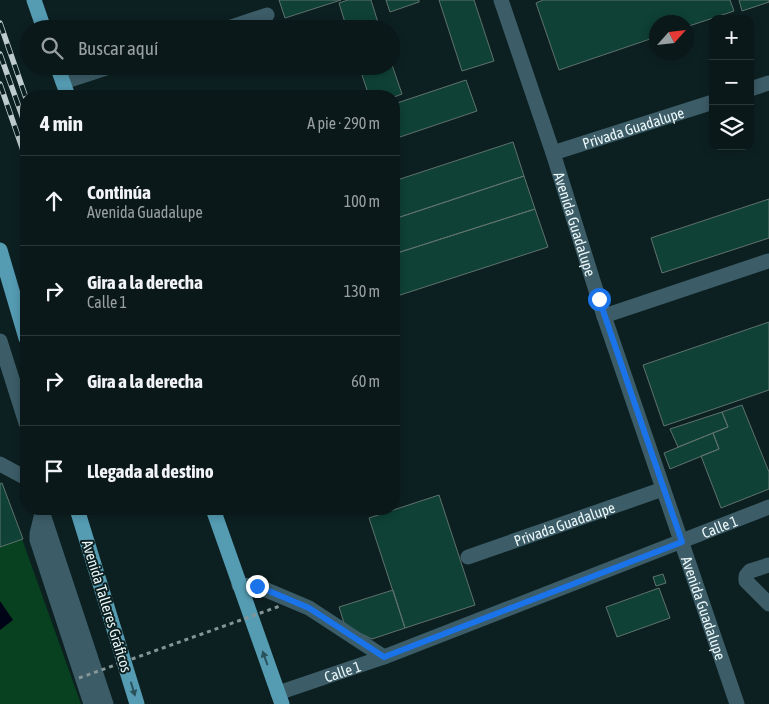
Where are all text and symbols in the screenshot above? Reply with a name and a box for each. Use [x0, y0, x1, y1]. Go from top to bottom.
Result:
north arrow [649, 15, 694, 60]
map controls [709, 15, 754, 150]
button: + [709, 15, 754, 60]
search box [20, 20, 400, 75]
icon: search [38, 34, 66, 62]
text: Buscar aquí [78, 37, 158, 59]
button: − [709, 60, 754, 105]
street label: Privada Guadalupe [580, 103, 686, 152]
button: layers [709, 105, 754, 150]
text: 4 min [40, 111, 83, 135]
text: A pie · 290 m [307, 114, 380, 132]
street label: Avenida Guadalupe [551, 170, 600, 279]
text: Continúa [87, 181, 151, 203]
icon: ahead [40, 187, 68, 215]
text: 100 m [344, 192, 380, 210]
text: Avenida Guadalupe [87, 203, 203, 221]
text: Gira a la derecha [87, 271, 203, 293]
icon: right [40, 277, 68, 305]
text: 130 m [344, 282, 380, 300]
route start [588, 288, 611, 311]
text: Calle 1 [87, 293, 127, 311]
icon: right [40, 367, 68, 395]
text: Gira a la derecha [87, 370, 203, 392]
text: 60 m [351, 372, 380, 390]
icon: arrive [40, 457, 68, 485]
text: Llegada al destino [87, 460, 214, 482]
street label: Privada Guadalupe [512, 498, 617, 549]
street label: Calle 1 [699, 512, 740, 541]
street label: Avenida Talleres Gráficos [79, 538, 135, 674]
street label: Avenida Guadalupe [678, 554, 730, 662]
route end [246, 575, 269, 598]
one-way arrow [261, 650, 269, 665]
street label: Calle 1 [322, 657, 363, 685]
one-way arrow [129, 682, 137, 697]

